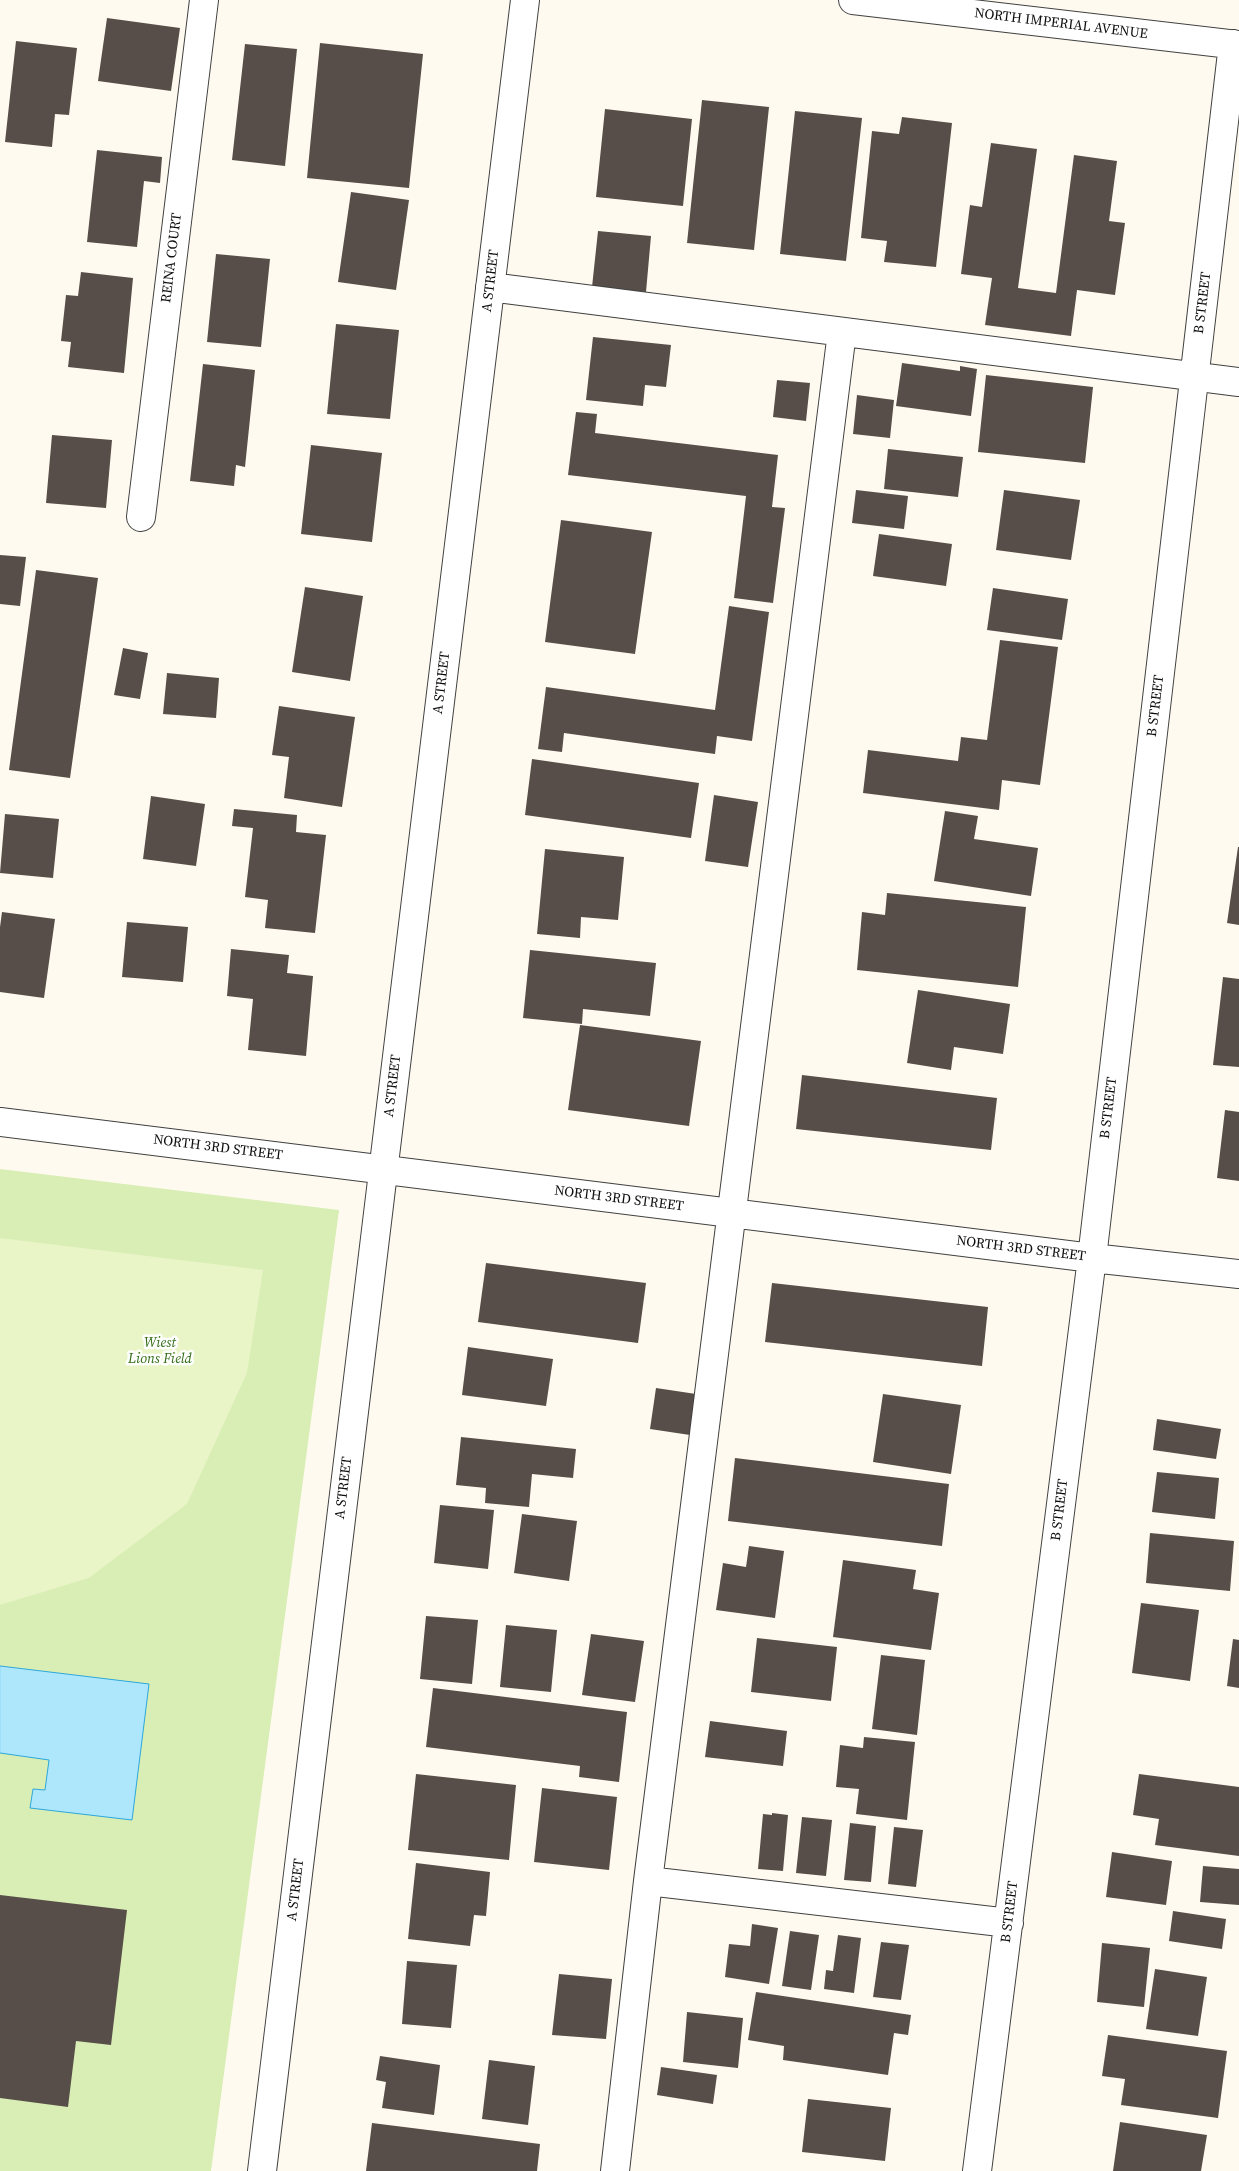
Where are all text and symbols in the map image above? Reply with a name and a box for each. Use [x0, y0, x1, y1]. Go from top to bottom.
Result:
street label: NORTH IMPERIAL AVENUE [973, 5, 1149, 43]
street label: REINA COURT [158, 212, 186, 304]
street label: A STREET [479, 249, 503, 313]
street label: B STREET [1191, 271, 1215, 335]
street label: A STREET [430, 651, 454, 715]
street label: B STREET [1144, 674, 1168, 738]
street label: A STREET [381, 1054, 405, 1118]
street label: B STREET [1097, 1076, 1121, 1140]
street label: NORTH 3RD STREET [152, 1132, 284, 1164]
street label: NORTH 3RD STREET [553, 1183, 685, 1215]
street label: NORTH 3RD STREET [955, 1233, 1087, 1265]
park label: Wiest Lions Field [128, 1335, 192, 1368]
street label: A STREET [332, 1456, 356, 1520]
street label: B STREET [1048, 1478, 1072, 1542]
street label: A STREET [284, 1858, 308, 1922]
street label: B STREET [998, 1880, 1022, 1944]

